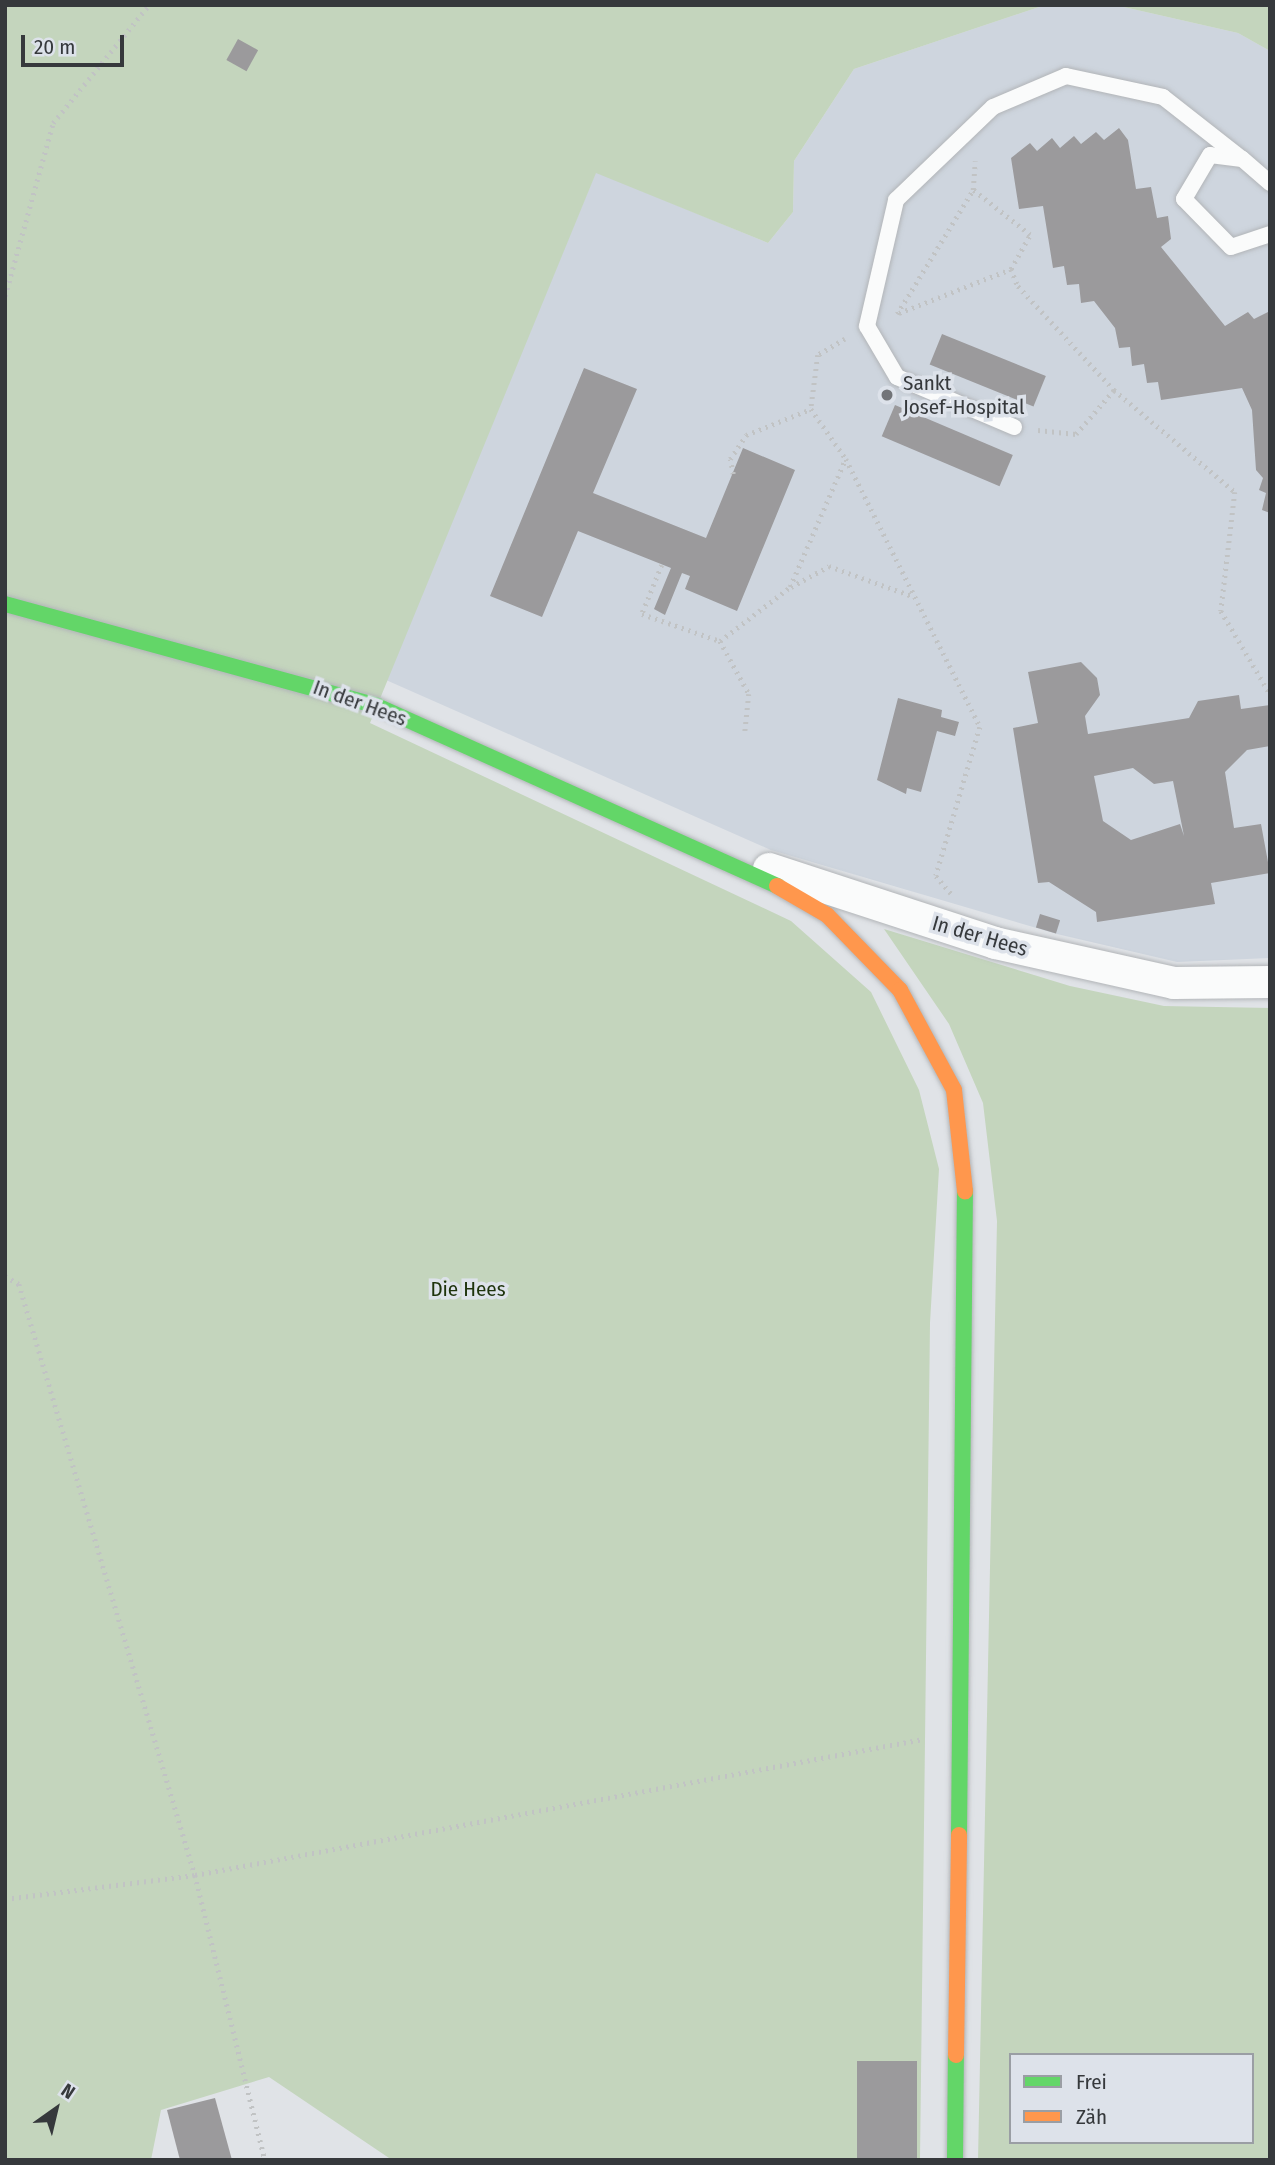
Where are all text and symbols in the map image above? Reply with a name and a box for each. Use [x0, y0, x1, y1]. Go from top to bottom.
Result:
scale bar [24, 21, 128, 65]
text: 20 m [34, 34, 75, 60]
place label: Sankt Josef-Hospital [903, 370, 1024, 420]
marker: Sankt Josef-Hospital [877, 385, 897, 405]
street label: In der Hees [310, 674, 410, 732]
street label: In der Hees [930, 910, 1030, 962]
park label: Die Hees [430, 1276, 506, 1302]
legend [1009, 2053, 1254, 2144]
text: Frei [1076, 2069, 1107, 2095]
north arrow [21, 2074, 91, 2144]
text: N [57, 2078, 79, 2104]
text: Zäh [1076, 2104, 1107, 2130]

